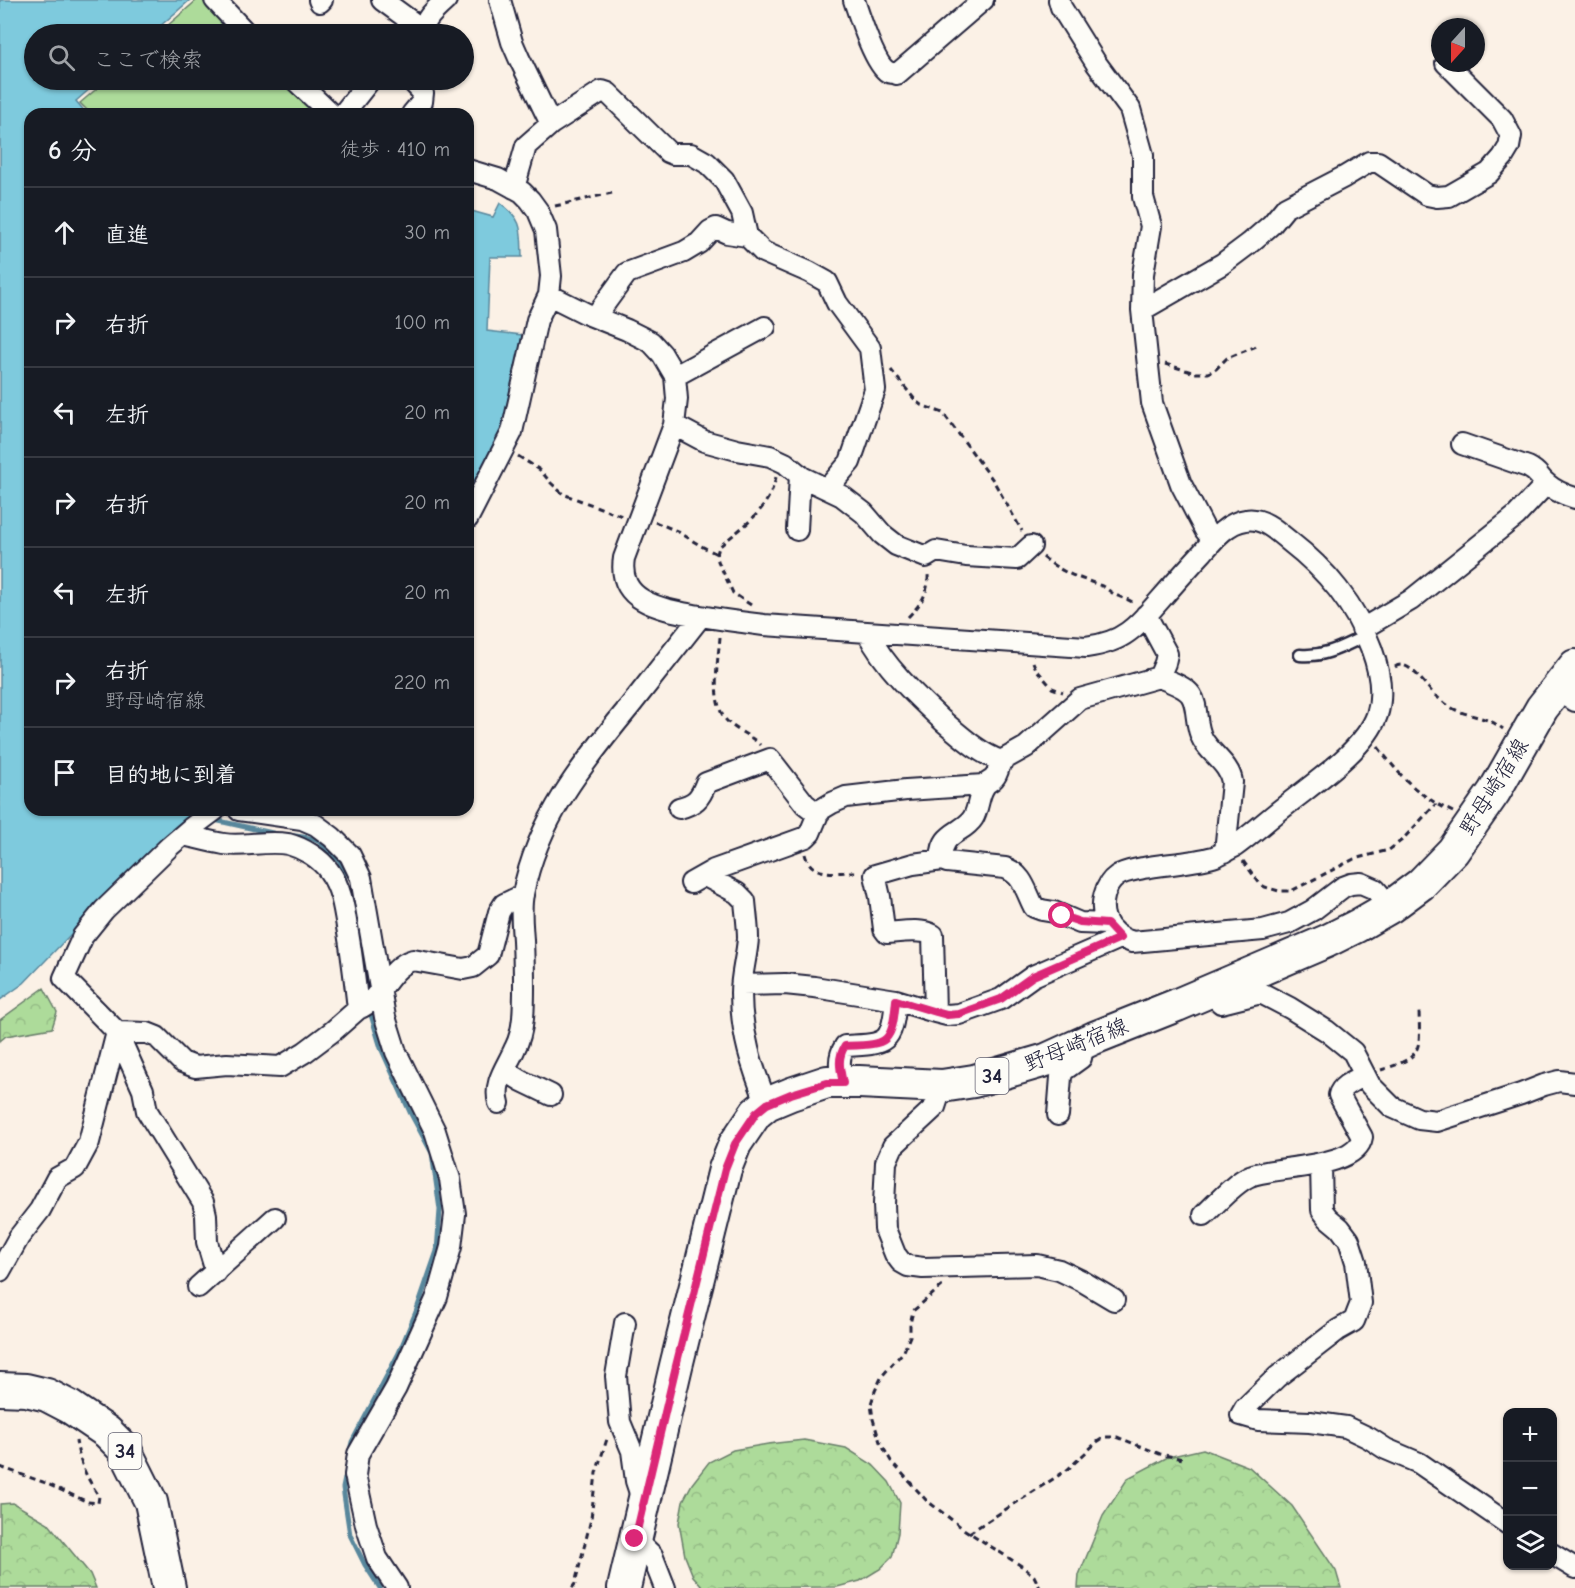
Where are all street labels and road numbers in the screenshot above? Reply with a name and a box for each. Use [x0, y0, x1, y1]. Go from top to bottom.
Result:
street label: 野母崎宿線 [1454, 733, 1534, 841]
street label: 野母崎宿線 [1020, 1012, 1132, 1078]
road number: 34 [976, 1058, 1008, 1094]
road number: 34 [108, 1433, 142, 1469]

